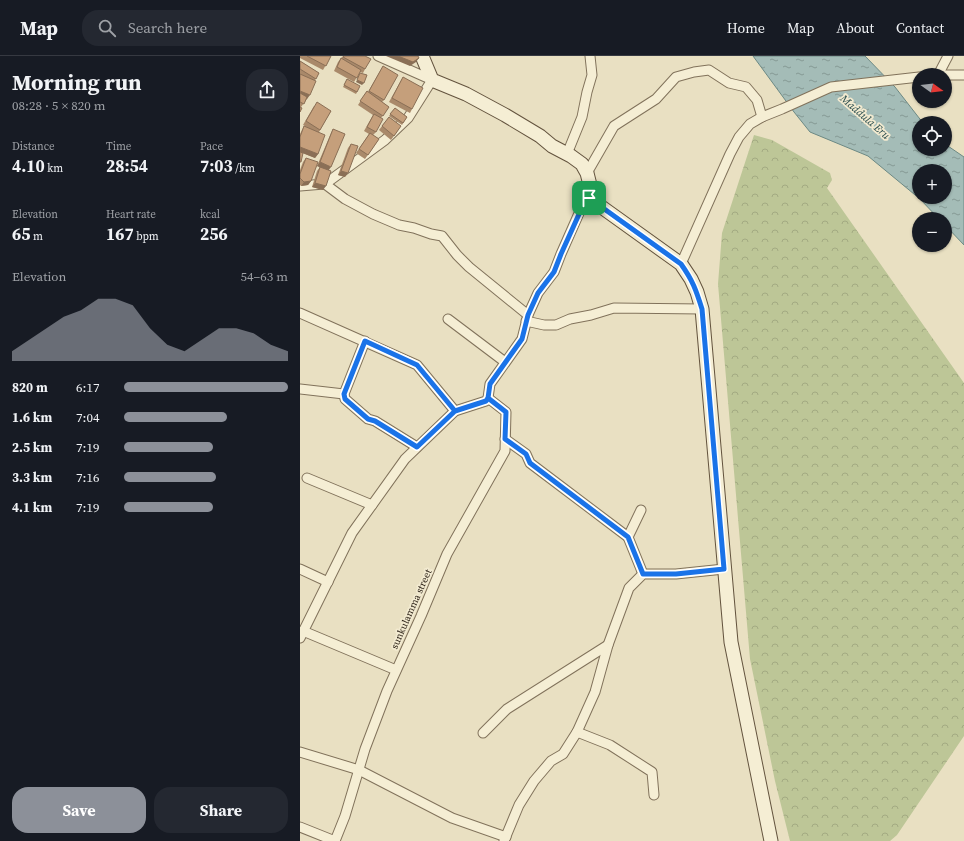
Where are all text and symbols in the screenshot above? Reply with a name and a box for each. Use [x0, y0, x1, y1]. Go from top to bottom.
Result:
search box [82, 10, 362, 46]
text: Map [20, 15, 58, 41]
icon: search [96, 17, 118, 39]
text: Search here [128, 17, 207, 38]
text: Home [727, 18, 765, 38]
text: Map [787, 18, 814, 38]
text: About [836, 18, 874, 38]
text: Contact [896, 18, 944, 38]
text: Morning run [12, 67, 142, 97]
north arrow [912, 68, 952, 108]
map controls [912, 68, 952, 252]
button: share [246, 69, 288, 111]
water label: Maddula Eru [836, 90, 894, 143]
text: 08:28 · 5 × 820 m [12, 97, 106, 114]
button: locate [912, 116, 952, 156]
text: Distance [12, 139, 55, 154]
text: Time [106, 139, 131, 154]
text: Pace [200, 139, 223, 154]
text: 4.10 [12, 154, 45, 178]
text: 28:54 [106, 154, 148, 178]
text: 7:03 [200, 154, 233, 178]
text: km [45, 161, 63, 176]
text: /km [233, 161, 255, 176]
button: + [912, 164, 952, 204]
pin [572, 181, 606, 215]
icon: arrive [578, 187, 600, 209]
text: Elevation [12, 207, 58, 222]
text: Heart rate [106, 207, 156, 222]
text: kcal [200, 207, 220, 222]
button: − [912, 212, 952, 252]
text: 65 [12, 222, 30, 246]
text: 167 [106, 222, 134, 246]
text: 256 [200, 222, 228, 246]
text: m [30, 229, 43, 244]
text: bpm [134, 229, 159, 244]
text: Elevation [12, 268, 66, 285]
text: 54–63 m [241, 268, 288, 285]
text: 820 m [12, 379, 48, 396]
text: 6:17 [76, 379, 99, 396]
text: 1.6 km [12, 409, 52, 426]
text: 7:04 [76, 409, 99, 426]
text: 2.5 km [12, 439, 52, 456]
text: 7:19 [76, 439, 99, 456]
text: 3.3 km [12, 469, 52, 486]
text: 7:16 [76, 469, 99, 486]
text: 4.1 km [12, 499, 52, 516]
text: 7:19 [76, 499, 99, 516]
street label: sunkulamma street [388, 566, 435, 651]
button: Save [12, 787, 146, 833]
button: Share [154, 787, 288, 833]

